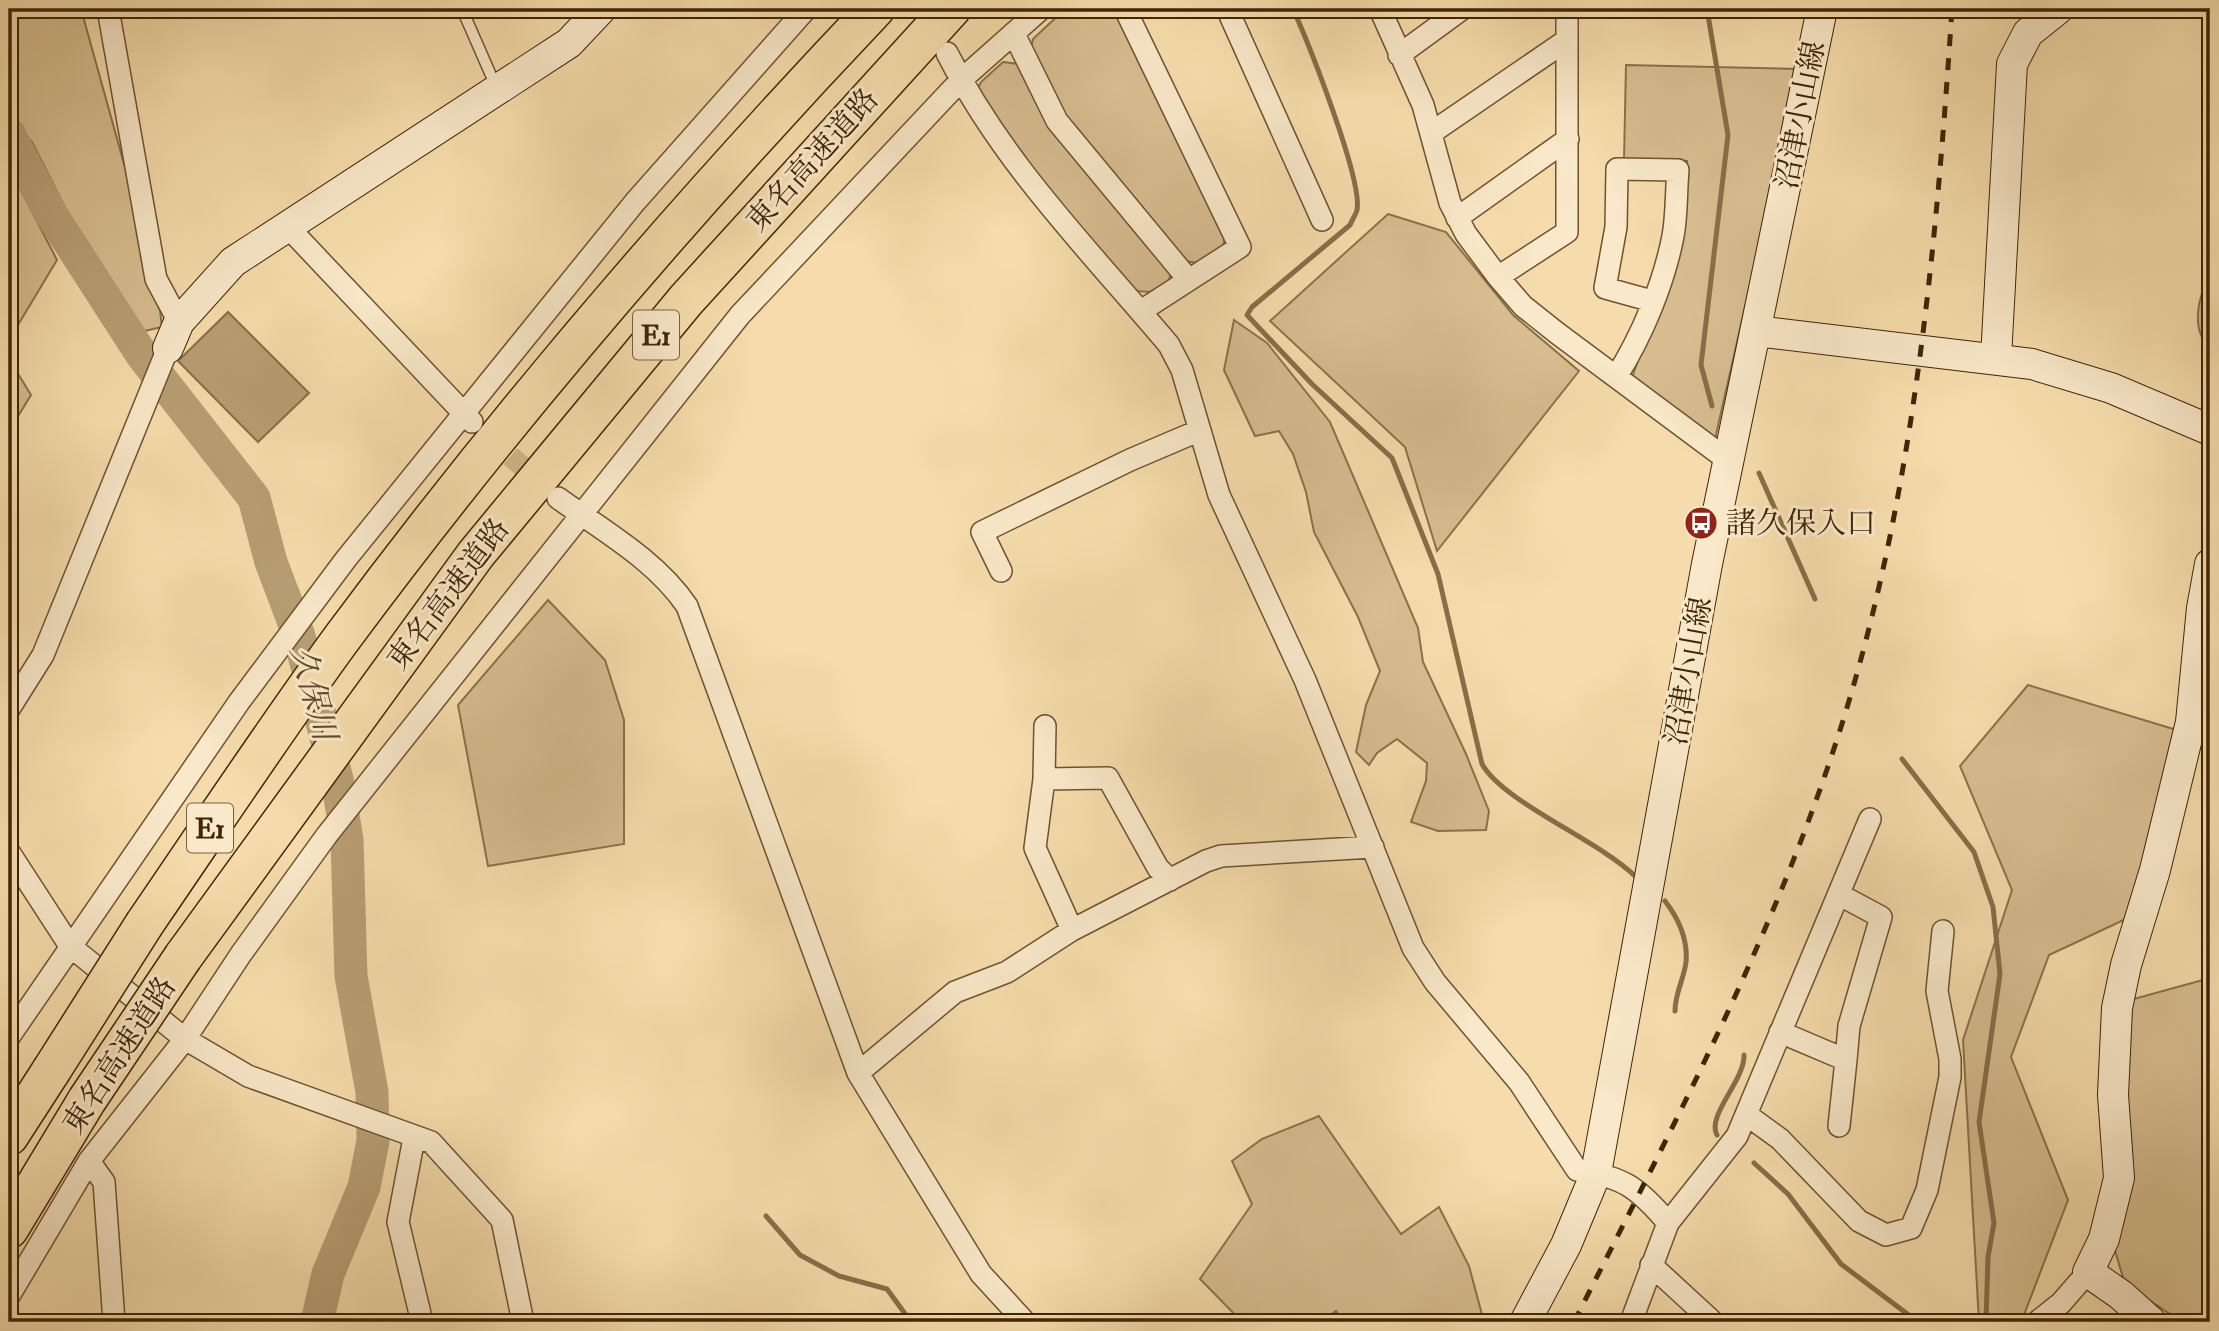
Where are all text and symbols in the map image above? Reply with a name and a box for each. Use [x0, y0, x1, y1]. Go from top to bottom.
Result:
street label: 沼津小山線 [1768, 38, 1833, 192]
street label: 東名高速道路 [738, 81, 886, 240]
road number: E1 [633, 310, 679, 360]
bus stop icon: 諸久保入口 [1682, 504, 1720, 542]
place label: 諸久保入口 [1726, 505, 1876, 542]
street label: 東名高速道路 [379, 511, 517, 677]
street label: 沼津小山線 [1657, 594, 1720, 748]
water label: 久保川 [281, 642, 346, 748]
road number: E1 [187, 804, 233, 852]
street label: 東名高速道路 [55, 970, 184, 1141]

